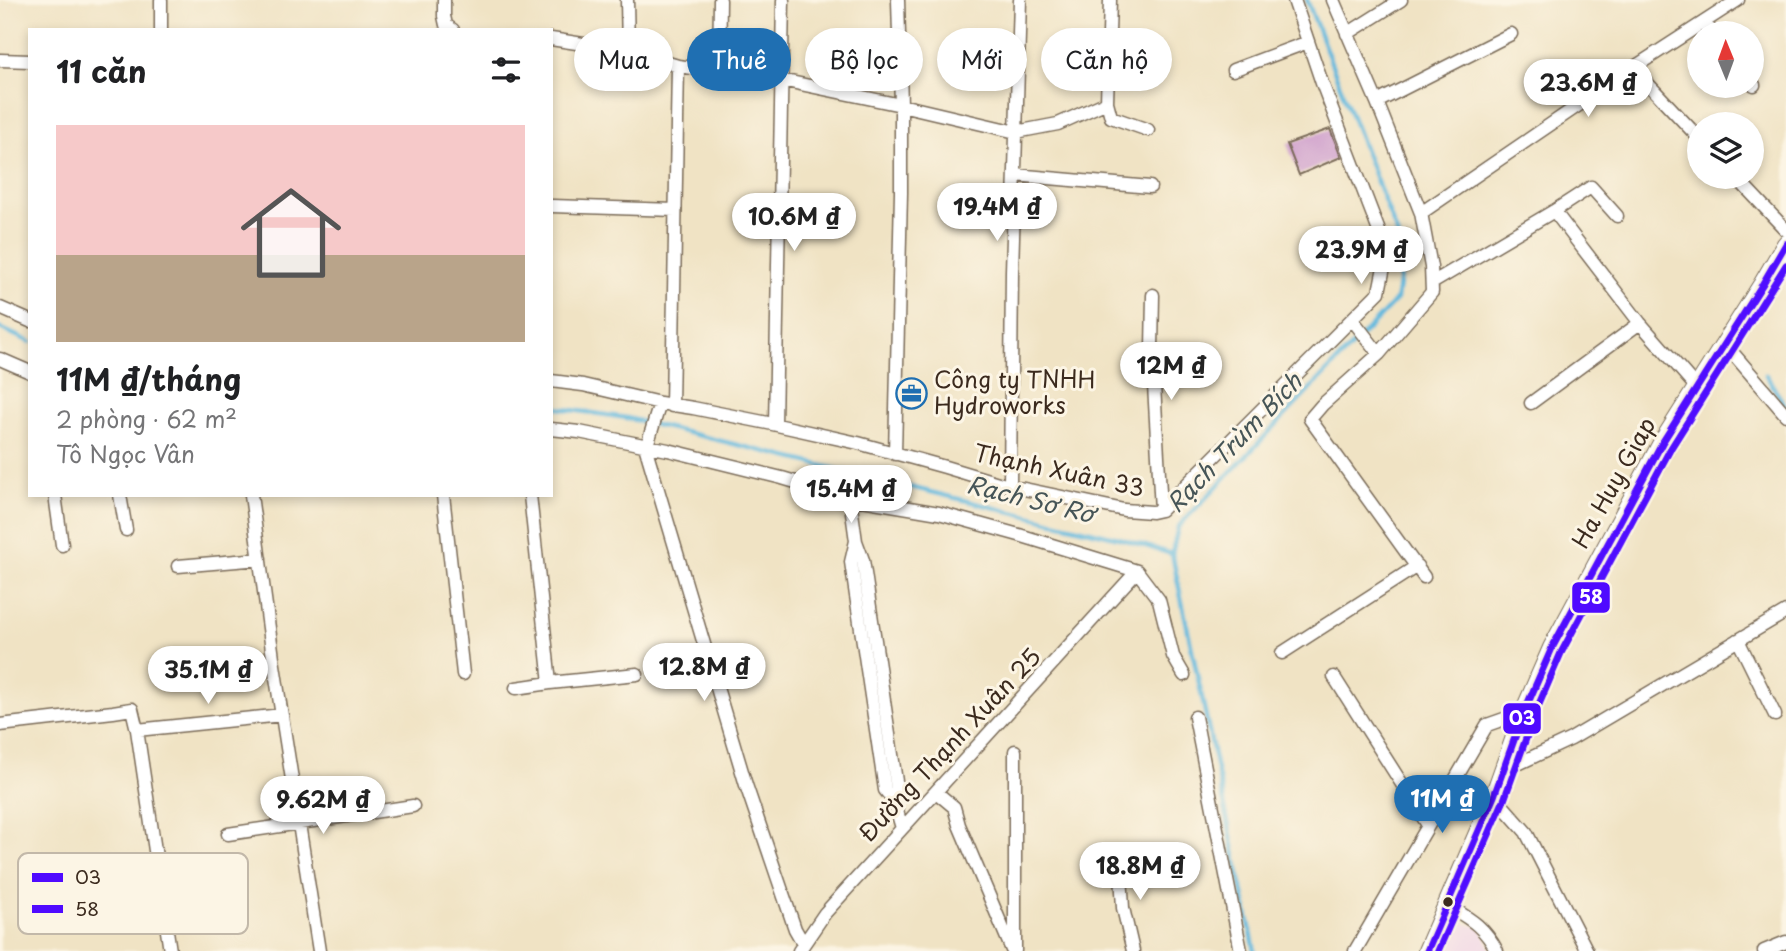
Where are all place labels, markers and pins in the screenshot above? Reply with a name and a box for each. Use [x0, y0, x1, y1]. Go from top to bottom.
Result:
pin: 23.6M ₫ [1523, 60, 1653, 119]
pin: 19.4M ₫ [932, 184, 1062, 243]
pin: 10.6M ₫ [729, 194, 859, 253]
pin: 23.9M ₫ [1296, 226, 1426, 286]
pin: 12M ₫ [1122, 342, 1220, 402]
place label: Công ty TNHH Hydroworks [934, 361, 1095, 422]
office icon: Công ty TNHH Hydroworks [894, 376, 928, 410]
pin: 15.4M ₫ [786, 466, 916, 525]
pin: 12.8M ₫ [639, 644, 769, 703]
pin: 35.1M ₫ [143, 646, 273, 706]
pin: 9.62M ₫ [258, 776, 388, 836]
pin: 11M ₫ [1393, 776, 1491, 835]
pin: 18.8M ₫ [1075, 842, 1205, 902]
unlabelled marker [1441, 895, 1455, 909]

